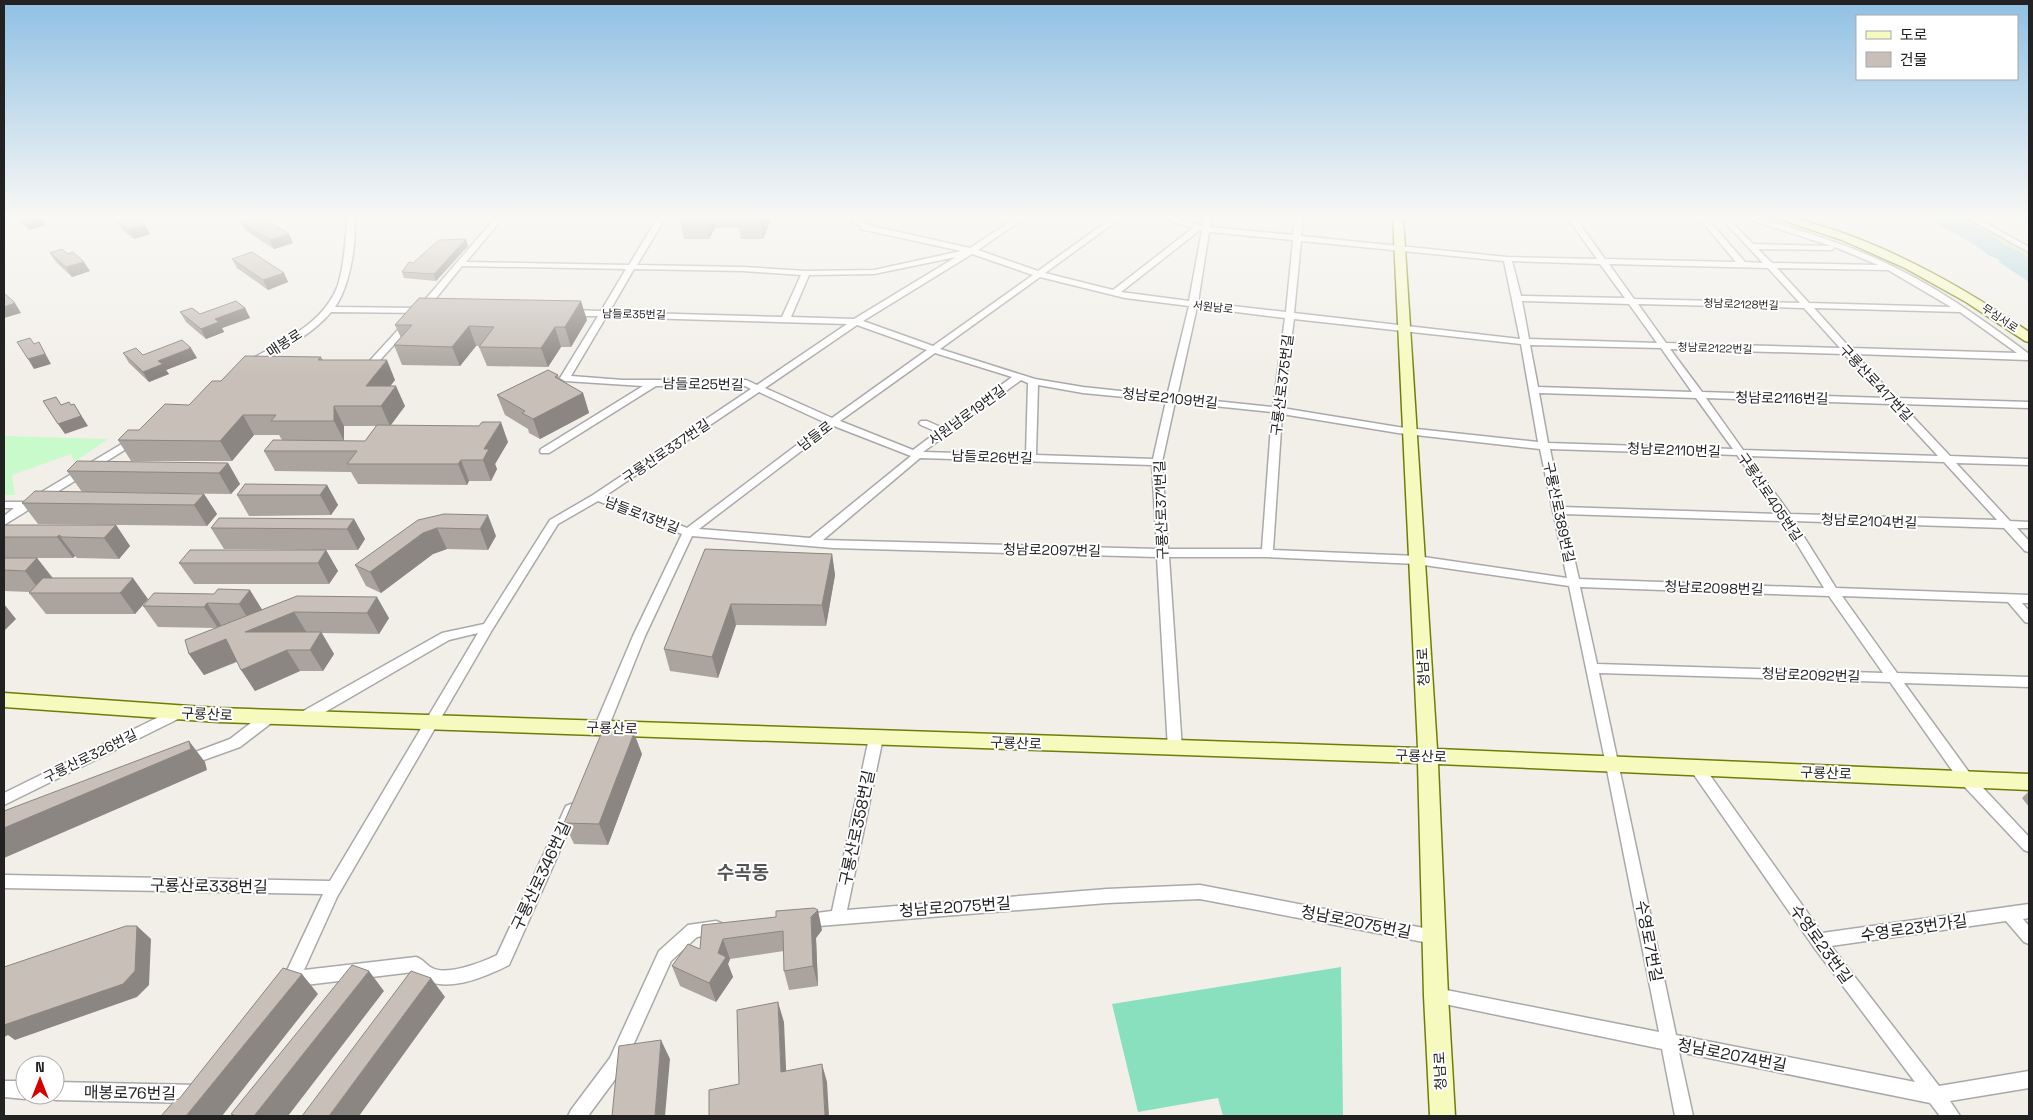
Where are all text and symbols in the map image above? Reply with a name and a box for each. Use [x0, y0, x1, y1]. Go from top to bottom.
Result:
legend [1856, 15, 2018, 80]
text: 도로 [1900, 25, 1928, 44]
text: 건물 [1900, 50, 1928, 69]
street label: 청남로2128번길 [1703, 296, 1779, 312]
street label: 서원남로 [1192, 298, 1234, 316]
street label: 무심서로 [1979, 301, 2021, 335]
street label: 남들로35번길 [602, 306, 666, 322]
street label: 매봉로 [263, 325, 305, 361]
street label: 구룡산로375번길 [1267, 333, 1297, 437]
street label: 청남로2122번길 [1677, 340, 1753, 356]
street label: 구룡산로417번길 [1836, 341, 1916, 425]
street label: 남들로25번길 [662, 374, 744, 394]
street label: 서원남로19번길 [925, 381, 1009, 449]
street label: 청남로2109번길 [1121, 384, 1219, 412]
street label: 청남로2116번길 [1735, 388, 1829, 408]
street label: 구룡산로337번길 [619, 415, 713, 487]
street label: 남들로 [794, 417, 836, 455]
street label: 청남로2110번길 [1627, 439, 1721, 461]
street label: 남들로26번길 [951, 447, 1033, 467]
street label: 구룡산로405번길 [1734, 449, 1806, 545]
street label: 구룡산로371번길 [1150, 460, 1172, 560]
street label: 구룡산로389번길 [1539, 460, 1579, 564]
street label: 남들로13번길 [602, 492, 682, 538]
street label: 청남로2104번길 [1821, 510, 1917, 532]
street label: 청남로2097번길 [1003, 540, 1101, 560]
street label: 청남로2098번길 [1664, 577, 1764, 599]
street label: 청남로 [1413, 647, 1433, 687]
street label: 청남로2092번길 [1761, 664, 1861, 686]
street label: 구룡산로 [181, 704, 233, 724]
street label: 구룡산로 [586, 718, 638, 738]
street label: 구룡산로326번길 [40, 725, 140, 787]
street label: 구룡산로 [990, 733, 1042, 753]
street label: 구룡산로 [1395, 746, 1447, 766]
street label: 구룡산로 [1800, 763, 1852, 783]
street label: 구룡산로358번길 [835, 768, 879, 888]
street label: 구룡산로346번길 [507, 818, 575, 934]
district label: 수곡동 [717, 860, 769, 885]
street label: 구룡산로338번길 [150, 874, 268, 898]
street label: 청남로2075번길 [898, 893, 1012, 921]
street label: 수영로7번길 [1631, 898, 1667, 984]
street label: 수영로23번길 [1785, 900, 1857, 988]
street label: 청남로2075번길 [1299, 901, 1413, 943]
street label: 수영로23번가길 [1859, 910, 1969, 946]
street label: 청남로2074번길 [1675, 1034, 1789, 1076]
street label: 청남로 [1430, 1051, 1450, 1091]
north arrow [15, 1055, 65, 1105]
text: N [35, 1058, 45, 1076]
street label: 매봉로76번길 [84, 1082, 176, 1104]

